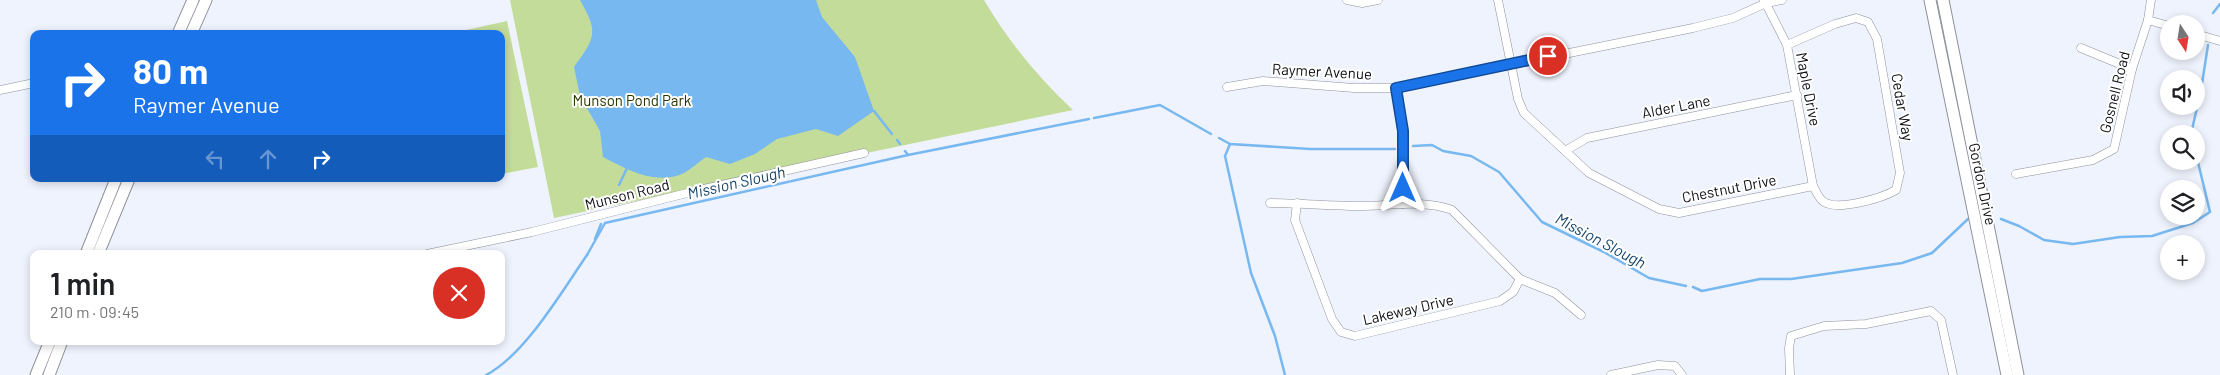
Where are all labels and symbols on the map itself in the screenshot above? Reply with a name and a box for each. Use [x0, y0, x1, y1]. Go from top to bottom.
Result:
north arrow [2160, 15, 2205, 60]
pin [1527, 35, 1569, 77]
street label: Gosnell Road [2095, 49, 2133, 135]
street label: Maple Drive [1793, 51, 1825, 127]
street label: Raymer Avenue [1272, 59, 1372, 83]
street label: Cedar Way [1888, 72, 1918, 142]
park label: Munson Pond Park [573, 91, 692, 109]
street label: Alder Lane [1640, 91, 1712, 121]
street label: Gordon Drive [1966, 141, 2000, 227]
position arrow [1376, 161, 1428, 213]
water label: Mission Slough [685, 162, 787, 202]
street label: Chestnut Drive [1680, 170, 1778, 206]
street label: Munson Road [583, 175, 671, 213]
water label: Mission Slough [1552, 208, 1650, 272]
street label: Lakeway Drive [1361, 290, 1455, 328]

